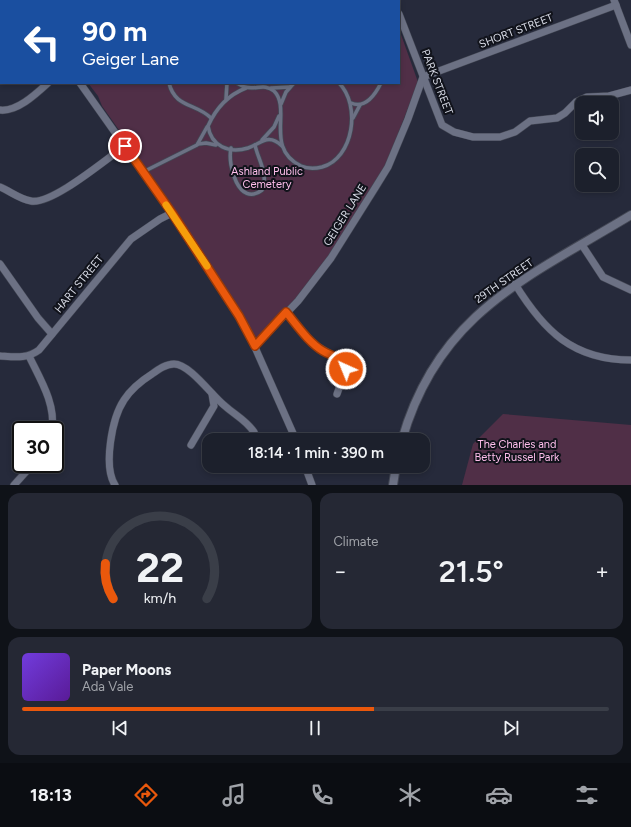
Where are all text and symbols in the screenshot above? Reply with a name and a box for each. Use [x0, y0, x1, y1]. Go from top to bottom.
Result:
street label: SHORT STREET [477, 11, 555, 51]
text: 90 m [82, 14, 147, 48]
icon: left [16, 16, 68, 68]
street label: PARK STREET [419, 47, 455, 117]
text: Geiger Lane [82, 48, 179, 70]
map controls [575, 96, 619, 192]
button: sound [575, 96, 619, 140]
pin [108, 129, 142, 163]
icon: arrive [114, 135, 136, 157]
button: search [575, 148, 619, 192]
park label: Ashland Public Cemetery [231, 165, 303, 191]
street label: GEIGER LANE [321, 182, 369, 248]
street label: HART STREET [52, 253, 106, 315]
street label: 29TH STREET [472, 256, 536, 306]
position arrow [325, 348, 367, 390]
speed limit sign: 30 [12, 421, 64, 473]
park label: The Charles and Betty Russel Park [475, 438, 560, 464]
text: 18:14 · 1 min · 390 m [248, 444, 384, 462]
text: Climate [334, 534, 378, 549]
text: 22 [136, 542, 184, 592]
text: 21.5° [439, 553, 504, 590]
text: − [334, 558, 347, 585]
text: + [595, 558, 609, 585]
text: km/h [143, 589, 176, 607]
text: Paper Moons [82, 661, 171, 679]
text: Ada Vale [82, 679, 133, 694]
icon: previous [109, 717, 131, 739]
icon: pause [304, 717, 326, 739]
icon: next [500, 717, 522, 739]
icon: directions [132, 781, 160, 809]
icon: music [220, 781, 248, 809]
icon: phone [308, 781, 336, 809]
icon: climate [396, 781, 424, 809]
icon: car [485, 781, 513, 809]
icon: filters [573, 781, 601, 809]
text: 18:13 [30, 784, 72, 806]

